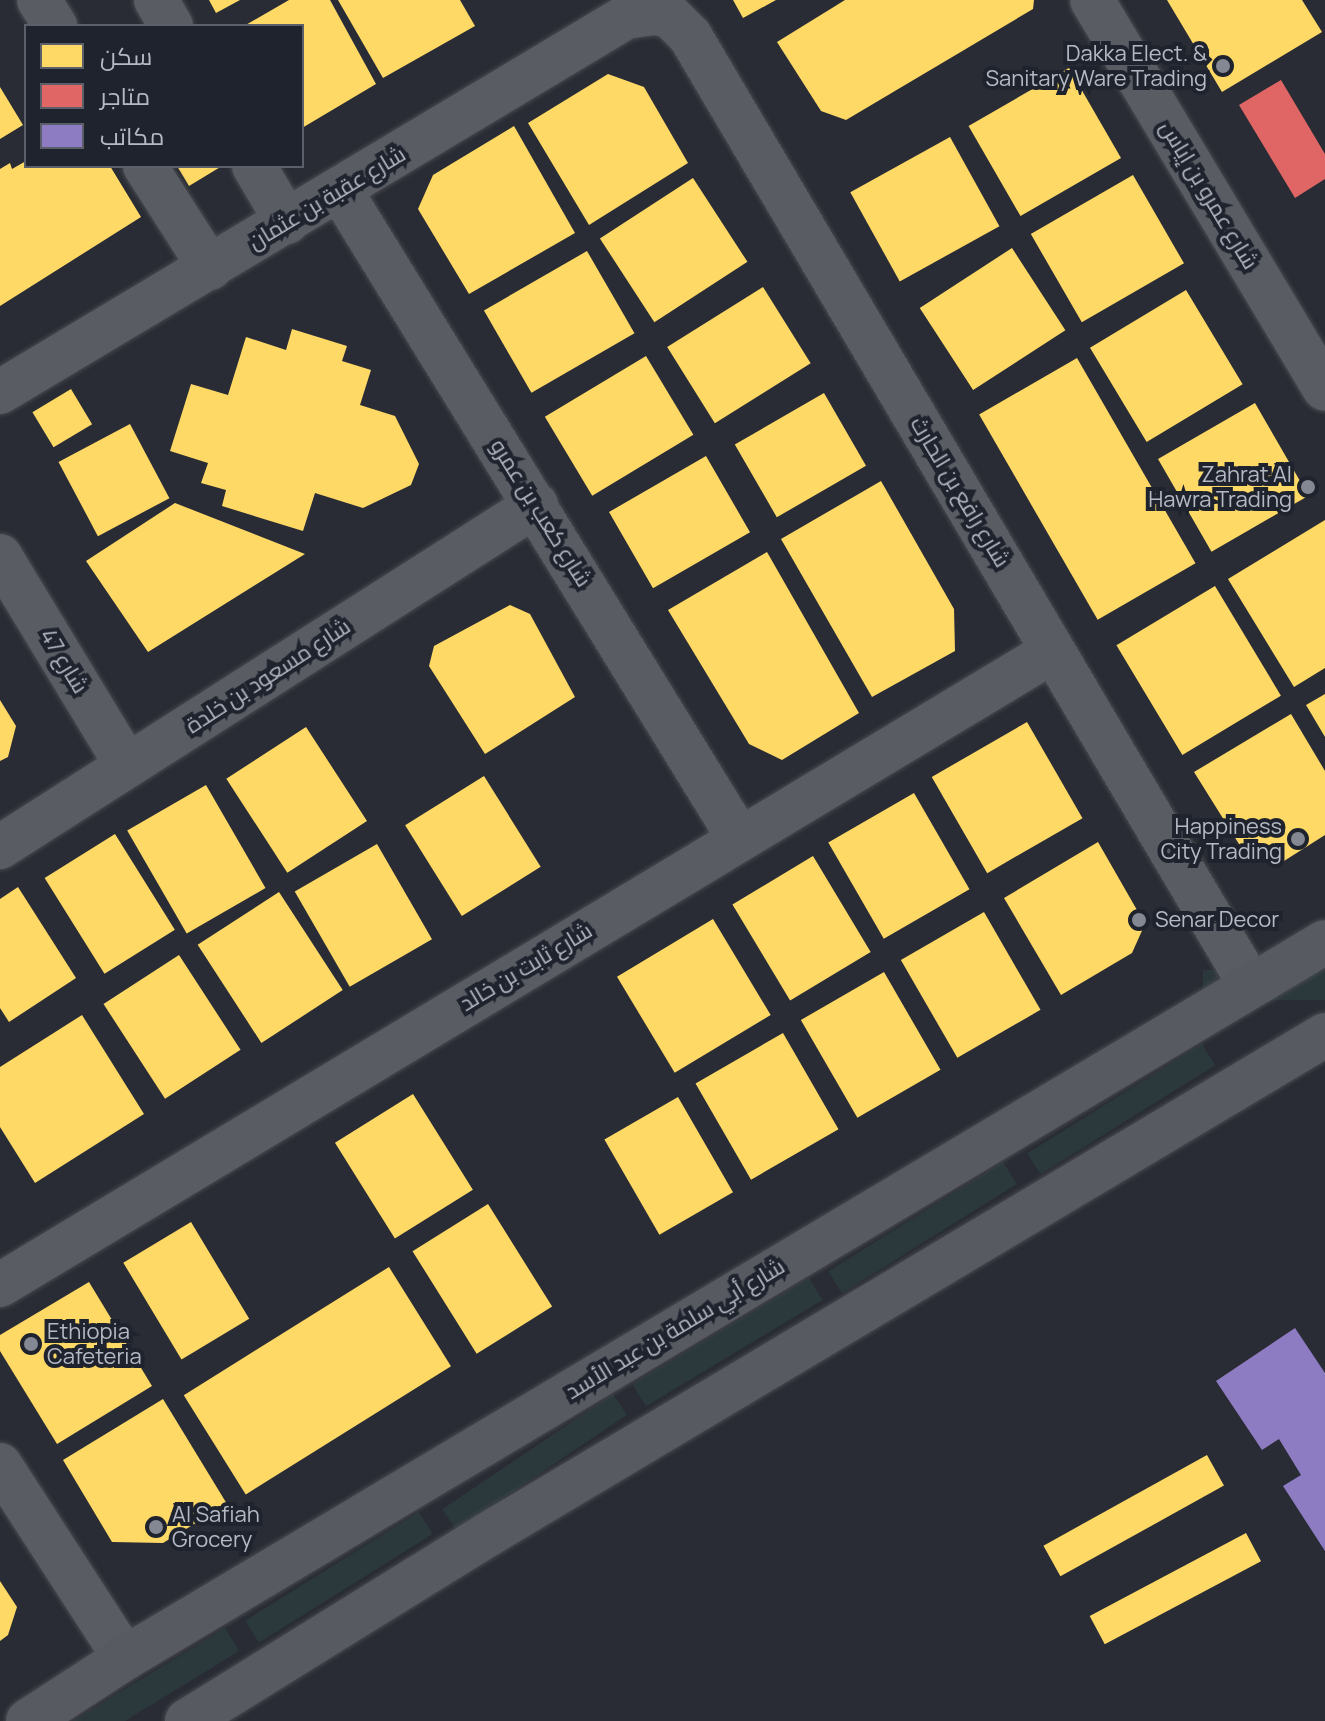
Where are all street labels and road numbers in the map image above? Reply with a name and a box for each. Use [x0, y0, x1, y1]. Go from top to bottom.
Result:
street label: شارع عمرو بن إياس [1154, 116, 1264, 274]
street label: شارع عقبة بن عثمان [244, 141, 410, 255]
street label: شارع رافع بن الحارث [905, 412, 1015, 572]
street label: شارع كعب بن عمرو [485, 434, 597, 592]
street label: شارع مسعود بن خلدة [181, 613, 355, 739]
street label: شارع 47 [34, 624, 94, 698]
street label: شارع ثابت بن خالد [455, 917, 597, 1017]
street label: شارع أبي سلمة بن عبد الأسد [561, 1253, 789, 1405]

